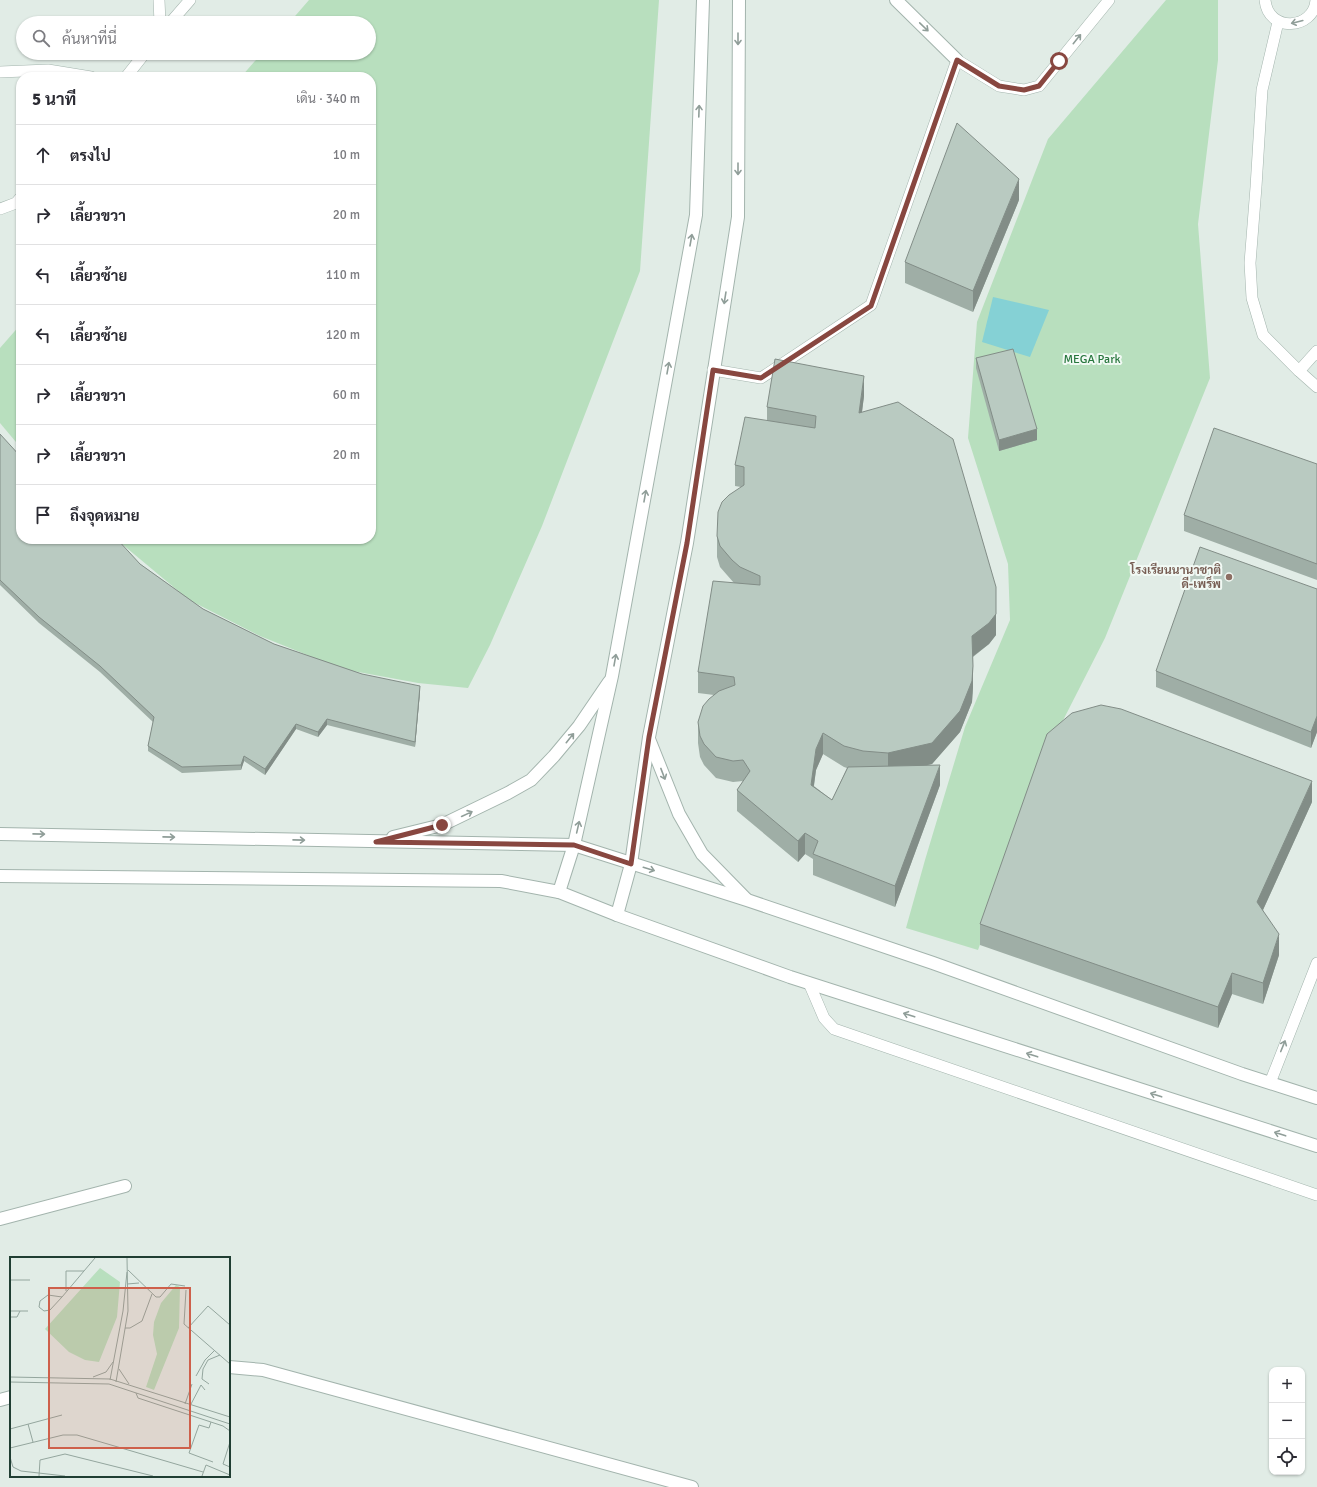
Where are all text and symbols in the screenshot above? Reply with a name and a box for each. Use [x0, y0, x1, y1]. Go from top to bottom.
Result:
search box [16, 16, 376, 60]
one-way arrow [1291, 18, 1304, 26]
one-way arrow [919, 22, 929, 32]
icon: search [30, 27, 52, 49]
text: ค้นหาที่นี่ [62, 30, 117, 48]
one-way arrow [735, 32, 742, 45]
one-way arrow [1072, 34, 1081, 45]
route start [1050, 52, 1068, 70]
text: 5 นาที [32, 89, 76, 110]
text: เดิน · 340 m [296, 91, 360, 107]
one-way arrow [695, 105, 703, 118]
icon: ahead [32, 144, 54, 166]
text: ตรงไป [70, 147, 111, 165]
text: 10 m [333, 147, 360, 163]
one-way arrow [734, 162, 742, 175]
icon: right [32, 204, 54, 226]
text: เลี้ยวขวา [70, 207, 126, 225]
text: 20 m [333, 207, 360, 223]
one-way arrow [687, 234, 695, 247]
icon: left [32, 264, 54, 286]
text: เลี้ยวซ้าย [70, 267, 127, 285]
text: 110 m [326, 267, 360, 283]
one-way arrow [721, 291, 729, 304]
icon: left [32, 324, 54, 346]
text: เลี้ยวซ้าย [70, 327, 127, 345]
text: 120 m [326, 327, 360, 343]
park label: MEGA Park [1063, 352, 1121, 367]
one-way arrow [664, 362, 672, 375]
icon: right [32, 384, 54, 406]
text: เลี้ยวขวา [70, 387, 126, 405]
text: 60 m [333, 387, 360, 403]
icon: right [32, 444, 54, 466]
text: เลี้ยวขวา [70, 447, 126, 465]
text: 20 m [333, 447, 360, 463]
one-way arrow [641, 490, 649, 503]
icon: arrive [32, 504, 54, 526]
text: ถึงจุดหมาย [70, 507, 140, 525]
place label: โรงเรียนนานาชาติ ดี-เพร็พ [1129, 562, 1221, 592]
marker: โรงเรียนนานาชาติ ดี-เพร็พ [1224, 572, 1234, 582]
one-way arrow [612, 654, 620, 667]
one-way arrow [565, 732, 574, 743]
one-way arrow [660, 767, 667, 779]
one-way arrow [461, 810, 473, 817]
route end [433, 816, 451, 834]
one-way arrow [574, 821, 582, 834]
one-way arrow [32, 830, 45, 838]
one-way arrow [162, 833, 175, 841]
one-way arrow [292, 836, 305, 844]
one-way arrow [642, 866, 655, 873]
one-way arrow [902, 1011, 915, 1018]
one-way arrow [1280, 1041, 1288, 1053]
one-way arrow [1026, 1051, 1039, 1058]
one-way arrow [1150, 1090, 1162, 1098]
one-way arrow [1274, 1130, 1286, 1138]
inset map [10, 1257, 230, 1477]
map controls [1269, 1367, 1305, 1475]
button: + [1269, 1367, 1305, 1403]
button: − [1269, 1403, 1305, 1439]
button: locate [1269, 1439, 1305, 1475]

